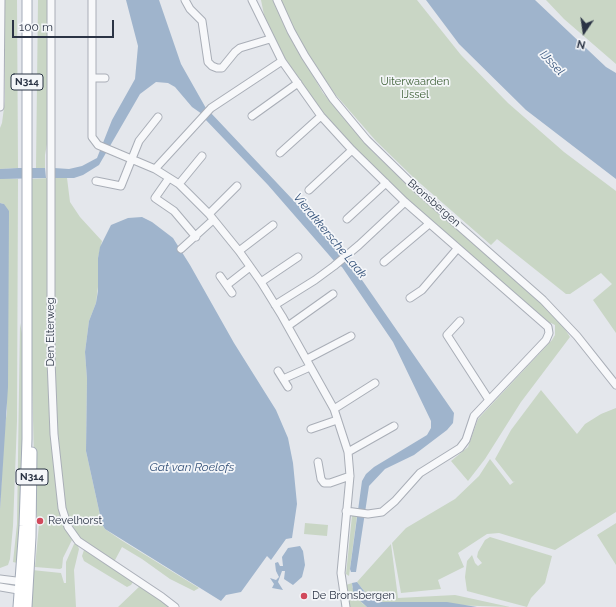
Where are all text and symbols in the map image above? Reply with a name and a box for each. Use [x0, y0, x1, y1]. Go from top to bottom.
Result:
scale bar [14, 12, 116, 38]
north arrow [564, 12, 604, 52]
text: 100 m [19, 20, 53, 34]
text: N [576, 37, 587, 51]
water label: IJssel [537, 47, 567, 79]
road number: N314 [11, 74, 43, 90]
park label: Uiterwaarden IJssel [381, 75, 449, 101]
street label: Bronsbergen [405, 176, 463, 230]
water label: Vierakkersche Laak [290, 191, 370, 281]
street label: Den Elterweg [44, 297, 58, 367]
water label: Gat van Roelofs [150, 460, 234, 474]
road number: N314 [16, 469, 48, 485]
place label: Revelhorst [48, 514, 102, 528]
marker: Revelhorst [35, 516, 45, 526]
place label: De Bronsbergen [312, 589, 395, 603]
marker: De Bronsbergen [299, 591, 309, 601]

